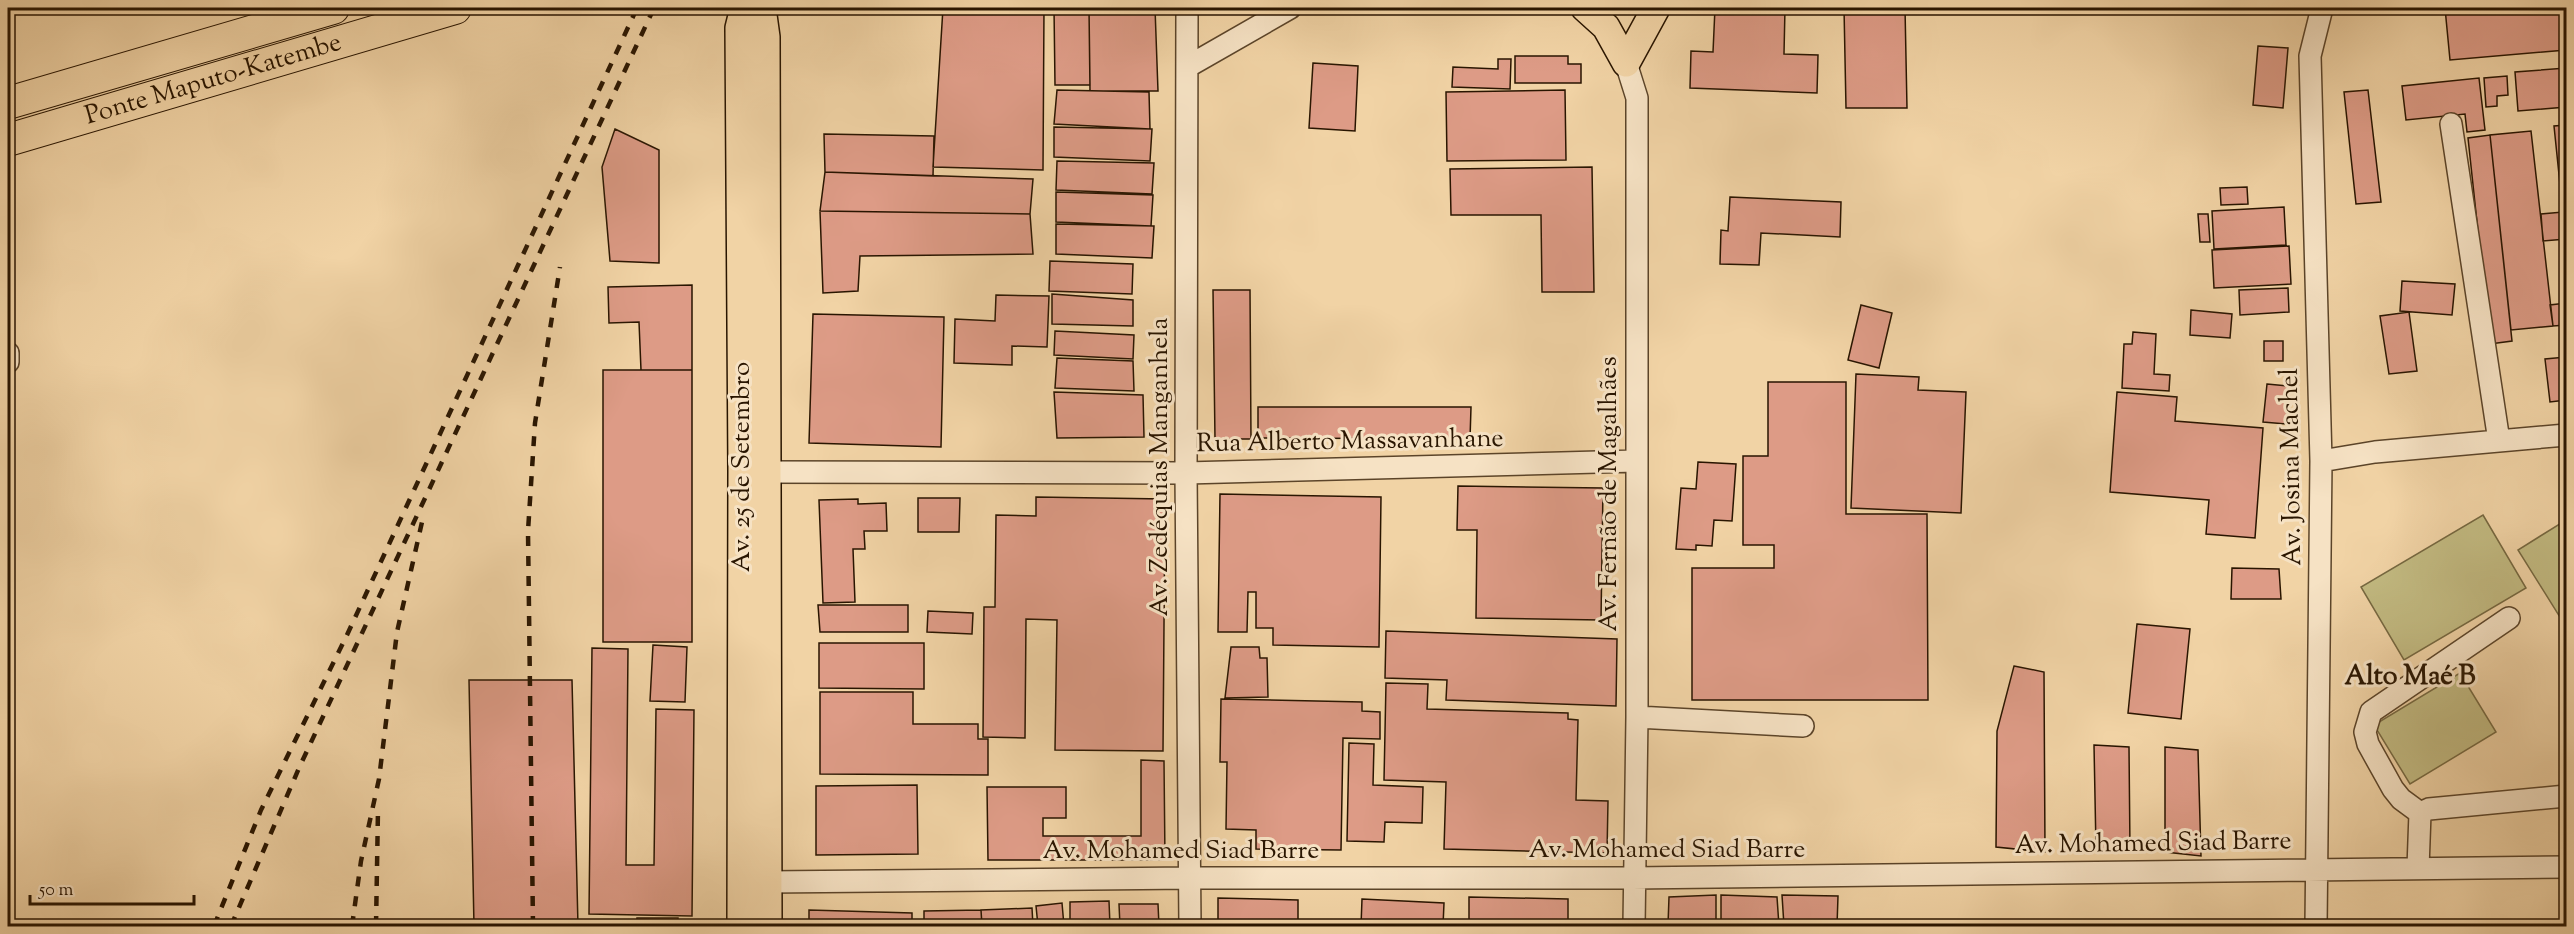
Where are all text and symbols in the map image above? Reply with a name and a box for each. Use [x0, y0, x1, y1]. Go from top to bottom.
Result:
street label: Ponte Maputo-Katembe [81, 24, 346, 135]
street label: Av. Zedéquias Manganhela [1142, 318, 1179, 616]
street label: Av. Fernão de Magalhães [1591, 356, 1628, 632]
street label: Av. 25 de Setembro [724, 362, 761, 572]
street label: Av. Josina Machel [2272, 368, 2312, 566]
street label: Rua Alberto Massavanhane [1196, 421, 1504, 463]
district label: Alto Maé B [2344, 658, 2476, 697]
street label: Av. Mohamed Siad Barre [2014, 823, 2292, 865]
street label: Av. Mohamed Siad Barre [1529, 832, 1805, 869]
street label: Av. Mohamed Siad Barre [1043, 833, 1319, 870]
scale bar [30, 868, 194, 906]
text: 50 m [38, 878, 74, 904]

